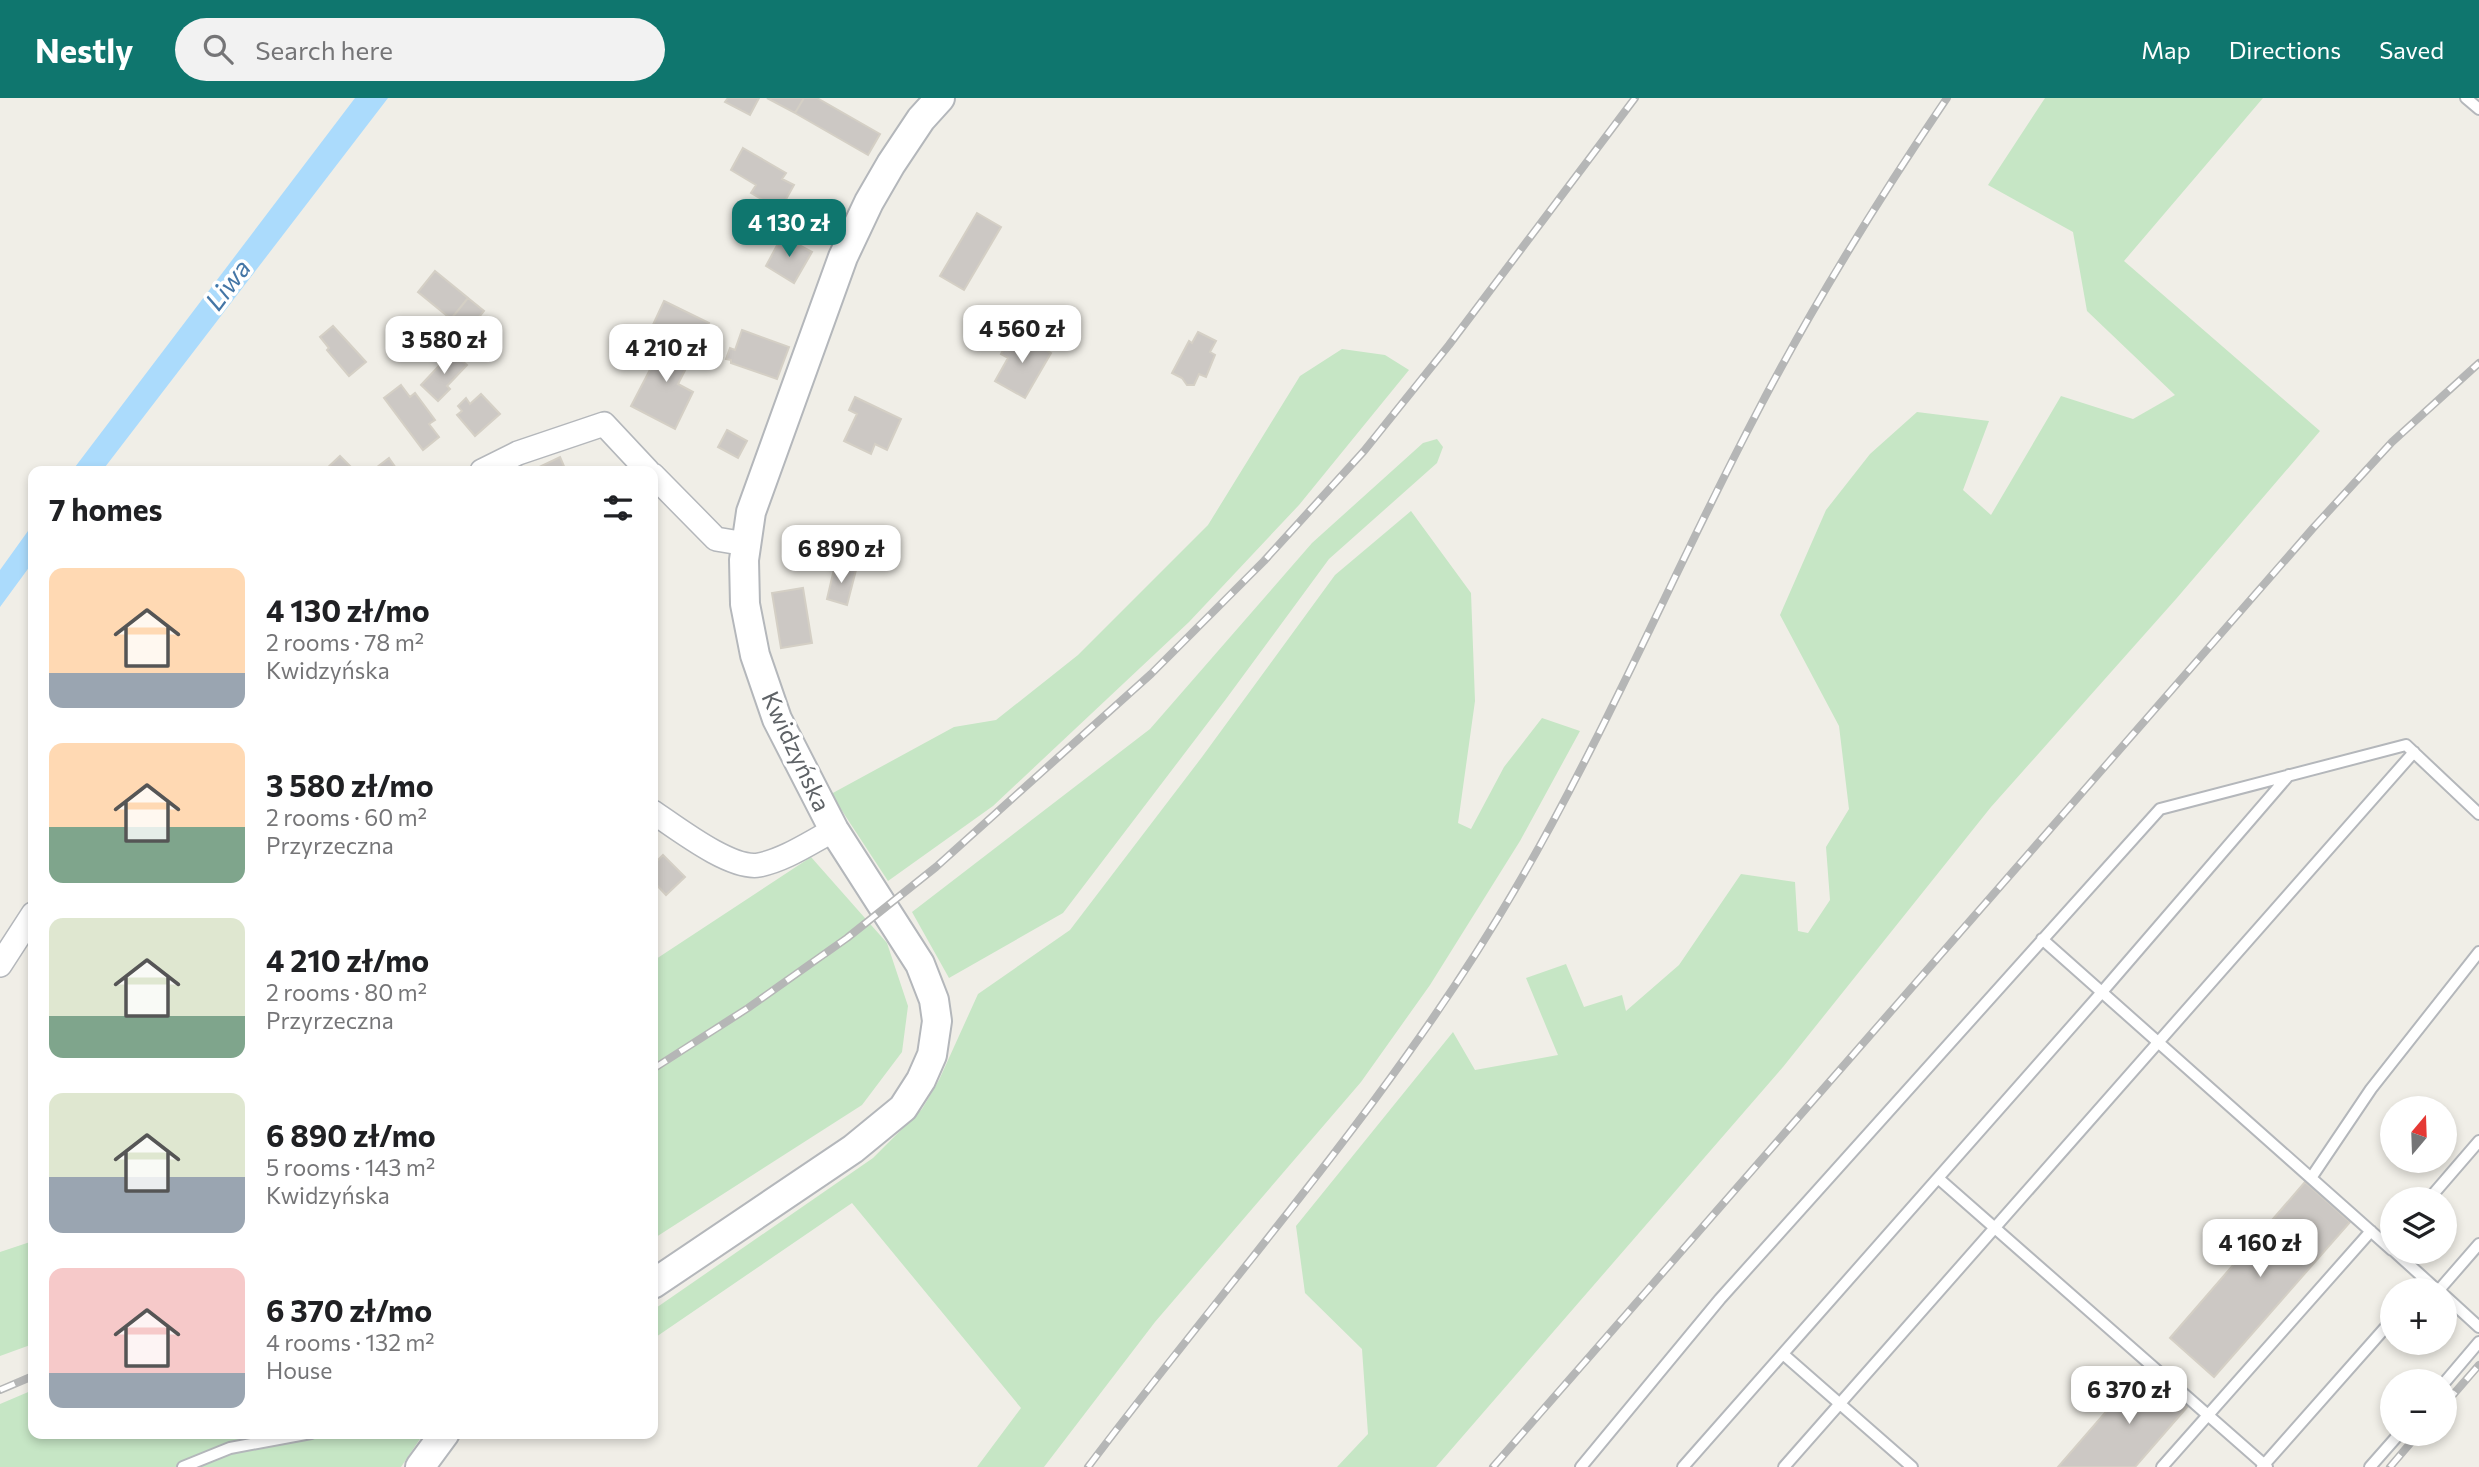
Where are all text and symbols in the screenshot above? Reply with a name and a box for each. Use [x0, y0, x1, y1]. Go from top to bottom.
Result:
search box [175, 18, 665, 81]
text: Nestly [35, 29, 133, 70]
icon: search [199, 30, 237, 68]
text: Search here [255, 34, 393, 65]
text: Map [2141, 35, 2191, 64]
text: Directions [2229, 35, 2341, 64]
text: Saved [2379, 35, 2444, 64]
pin: 4 130 zł [717, 200, 861, 259]
text: 4 130 zł [748, 208, 830, 236]
water label: Liwa [198, 252, 256, 316]
pin: 4 560 zł [950, 306, 1094, 365]
text: 4 560 zł [979, 314, 1065, 342]
pin: 3 580 zł [372, 316, 516, 376]
pin: 4 210 zł [594, 324, 738, 384]
text: 3 580 zł [401, 325, 487, 353]
text: 4 210 zł [625, 333, 707, 361]
icon: filters [599, 489, 637, 527]
text: 7 homes [49, 490, 162, 527]
pin: 6 890 zł [769, 526, 913, 585]
text: 6 890 zł [798, 534, 884, 562]
text: 4 130 zł/mo [266, 591, 430, 628]
icon: home [105, 596, 189, 680]
text: 2 rooms · 78 m² [266, 628, 424, 656]
text: Kwidzyńska [266, 656, 390, 684]
street label: Kwidzyńska [757, 686, 837, 816]
text: 3 580 zł/mo [266, 766, 434, 803]
icon: home [105, 771, 189, 855]
text: 2 rooms · 60 m² [266, 803, 427, 831]
text: Przyrzeczna [266, 831, 394, 859]
text: 4 210 zł/mo [266, 941, 429, 978]
icon: home [105, 946, 189, 1030]
text: 2 rooms · 80 m² [266, 978, 427, 1006]
text: Przyrzeczna [266, 1006, 394, 1034]
north arrow [2380, 1096, 2457, 1172]
map controls [2380, 1096, 2457, 1446]
text: 6 890 zł/mo [266, 1116, 436, 1153]
icon: home [105, 1121, 189, 1205]
text: 5 rooms · 143 m² [266, 1153, 435, 1181]
text: Kwidzyńska [266, 1181, 390, 1209]
button: layers [2380, 1187, 2457, 1264]
pin: 4 160 zł [2188, 1220, 2332, 1279]
text: 4 160 zł [2219, 1228, 2301, 1256]
button: + [2380, 1278, 2457, 1355]
text: 6 370 zł/mo [266, 1291, 432, 1328]
icon: home [105, 1296, 189, 1380]
text: 4 rooms · 132 m² [266, 1328, 435, 1356]
text: House [266, 1356, 332, 1384]
pin: 6 370 zł [2057, 1366, 2201, 1426]
button: − [2380, 1369, 2457, 1446]
text: 6 370 zł [2087, 1375, 2171, 1403]

